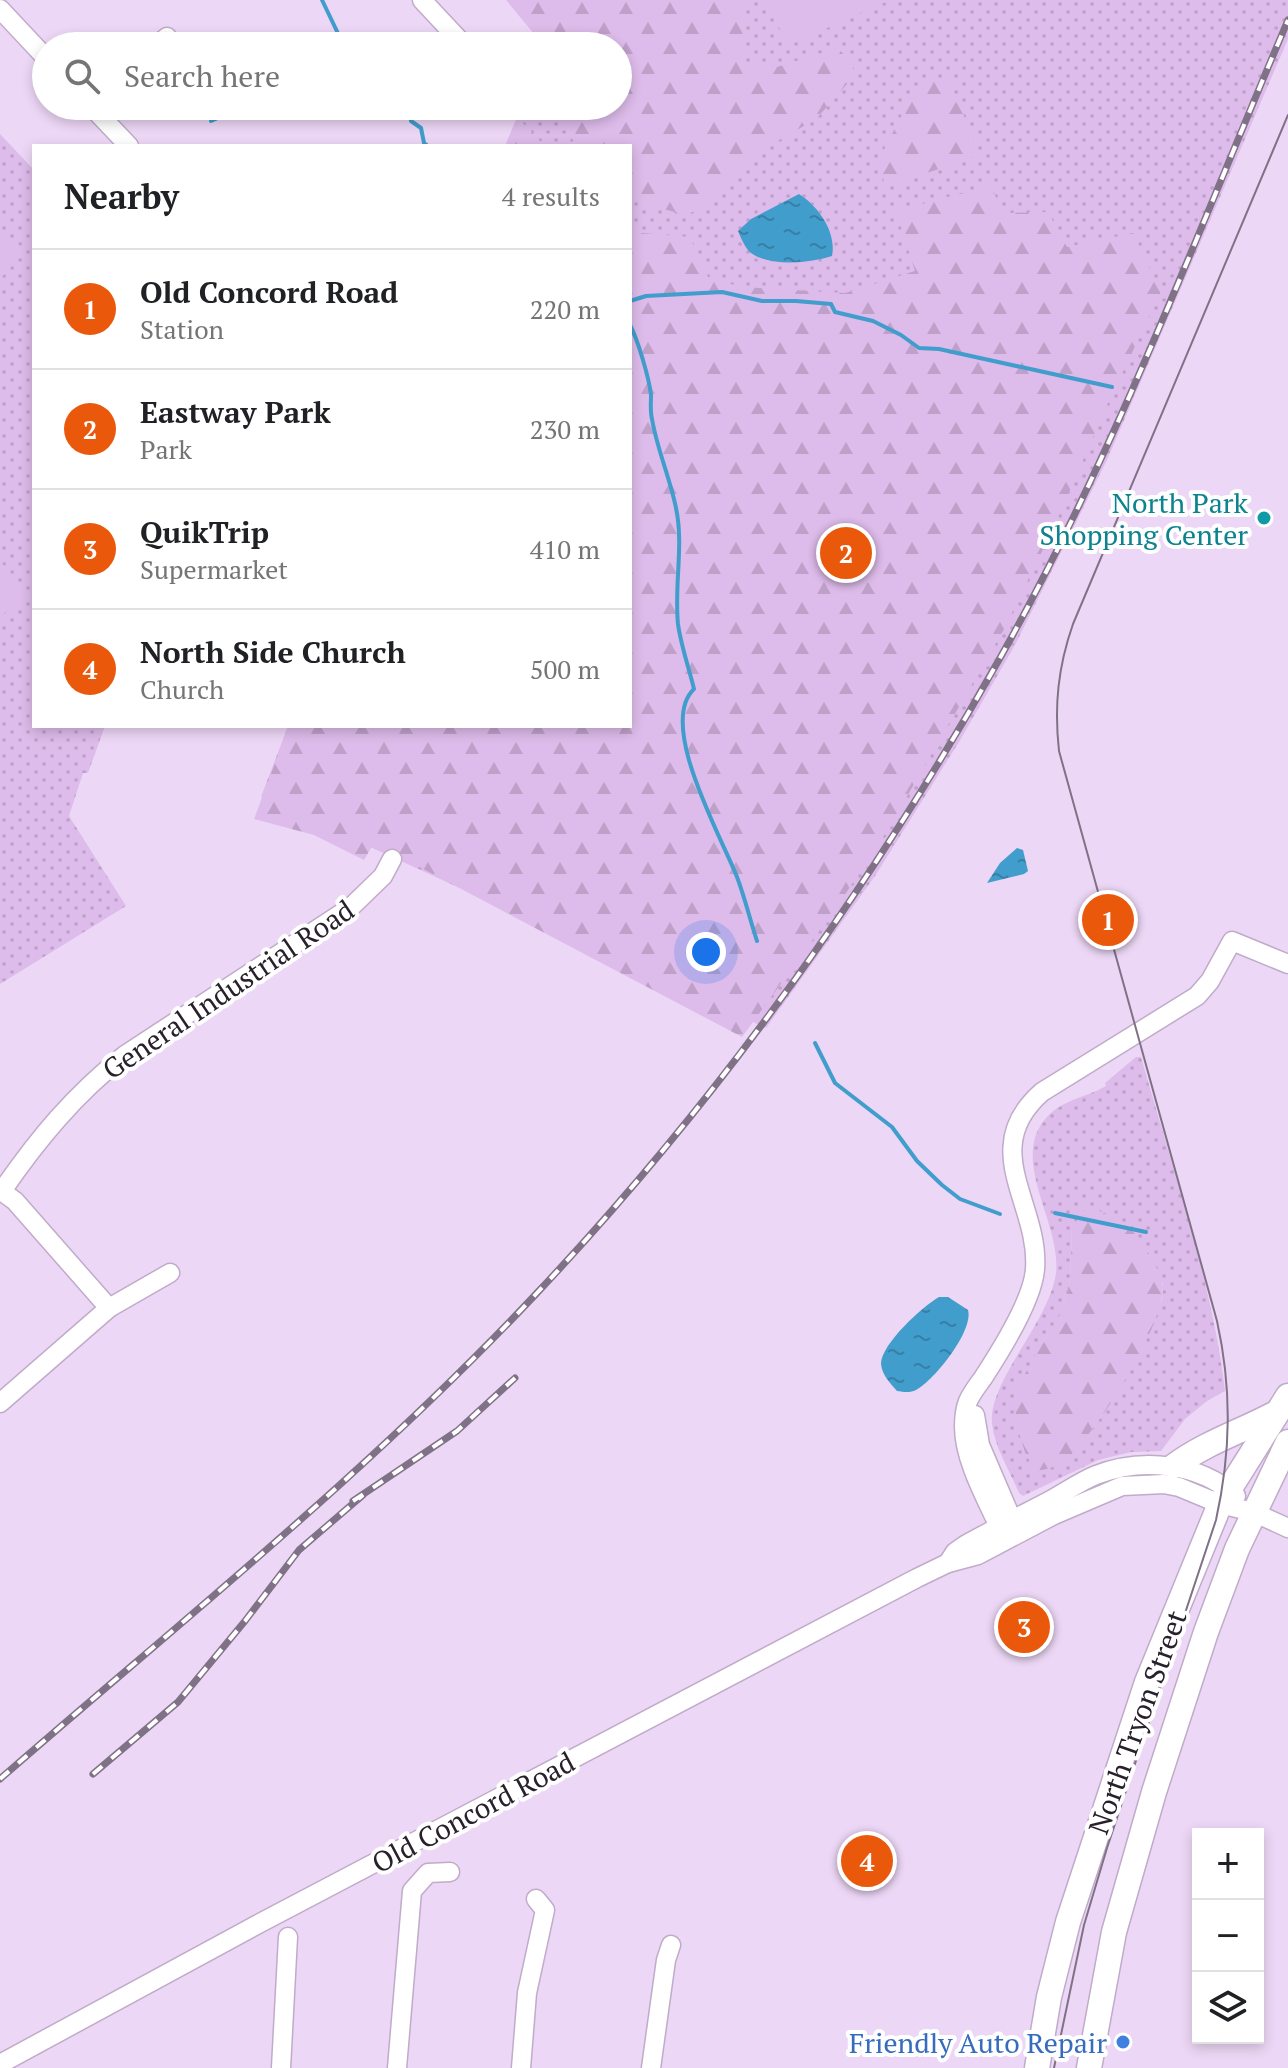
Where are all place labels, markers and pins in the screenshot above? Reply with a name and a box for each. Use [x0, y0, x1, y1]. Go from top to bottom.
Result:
place label: North Park Shopping Center [1039, 484, 1249, 553]
marker: North Park Shopping Center [1255, 509, 1273, 527]
pin: 2 [820, 523, 872, 583]
pin: 1 [1082, 890, 1134, 950]
pin: 3 [998, 1597, 1050, 1657]
pin: 4 [841, 1831, 893, 1891]
place label: Friendly Auto Repair [849, 2024, 1107, 2061]
marker: Friendly Auto Repair [1114, 2033, 1132, 2051]

